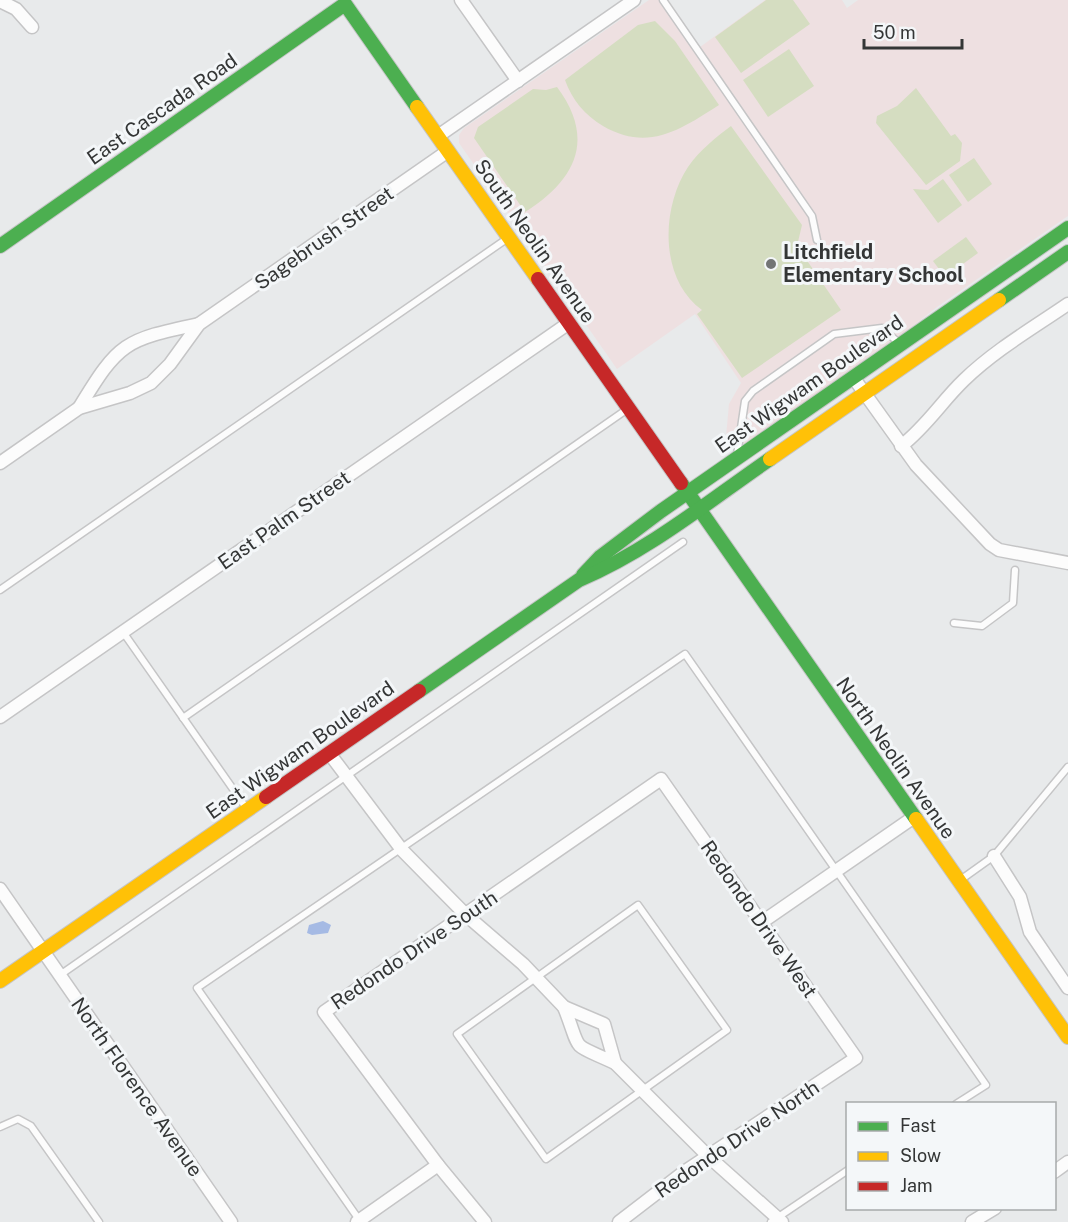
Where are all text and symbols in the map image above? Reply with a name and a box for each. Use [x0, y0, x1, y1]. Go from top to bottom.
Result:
scale bar [864, 12, 962, 50]
text: 50 m [873, 22, 916, 43]
street label: East Cascada Road [82, 48, 242, 170]
street label: South Neolin Avenue [469, 155, 601, 327]
street label: Sagebrush Street [250, 181, 398, 295]
place label: Litchfield Elementary School [783, 240, 964, 287]
marker: Litchfield Elementary School [764, 257, 778, 271]
street label: East Wigwam Boulevard [710, 310, 908, 458]
street label: East Palm Street [213, 465, 355, 575]
street label: North Neolin Avenue [831, 673, 961, 843]
street label: East Wigwam Boulevard [201, 676, 399, 824]
street label: Redondo Drive West [696, 836, 822, 1002]
street label: Redondo Drive South [326, 885, 502, 1015]
street label: North Florence Avenue [66, 993, 208, 1181]
street label: Redondo Drive North [650, 1075, 824, 1203]
legend [846, 1102, 1056, 1210]
text: Fast [900, 1115, 936, 1136]
text: Slow [900, 1145, 941, 1166]
text: Jam [900, 1175, 933, 1196]

